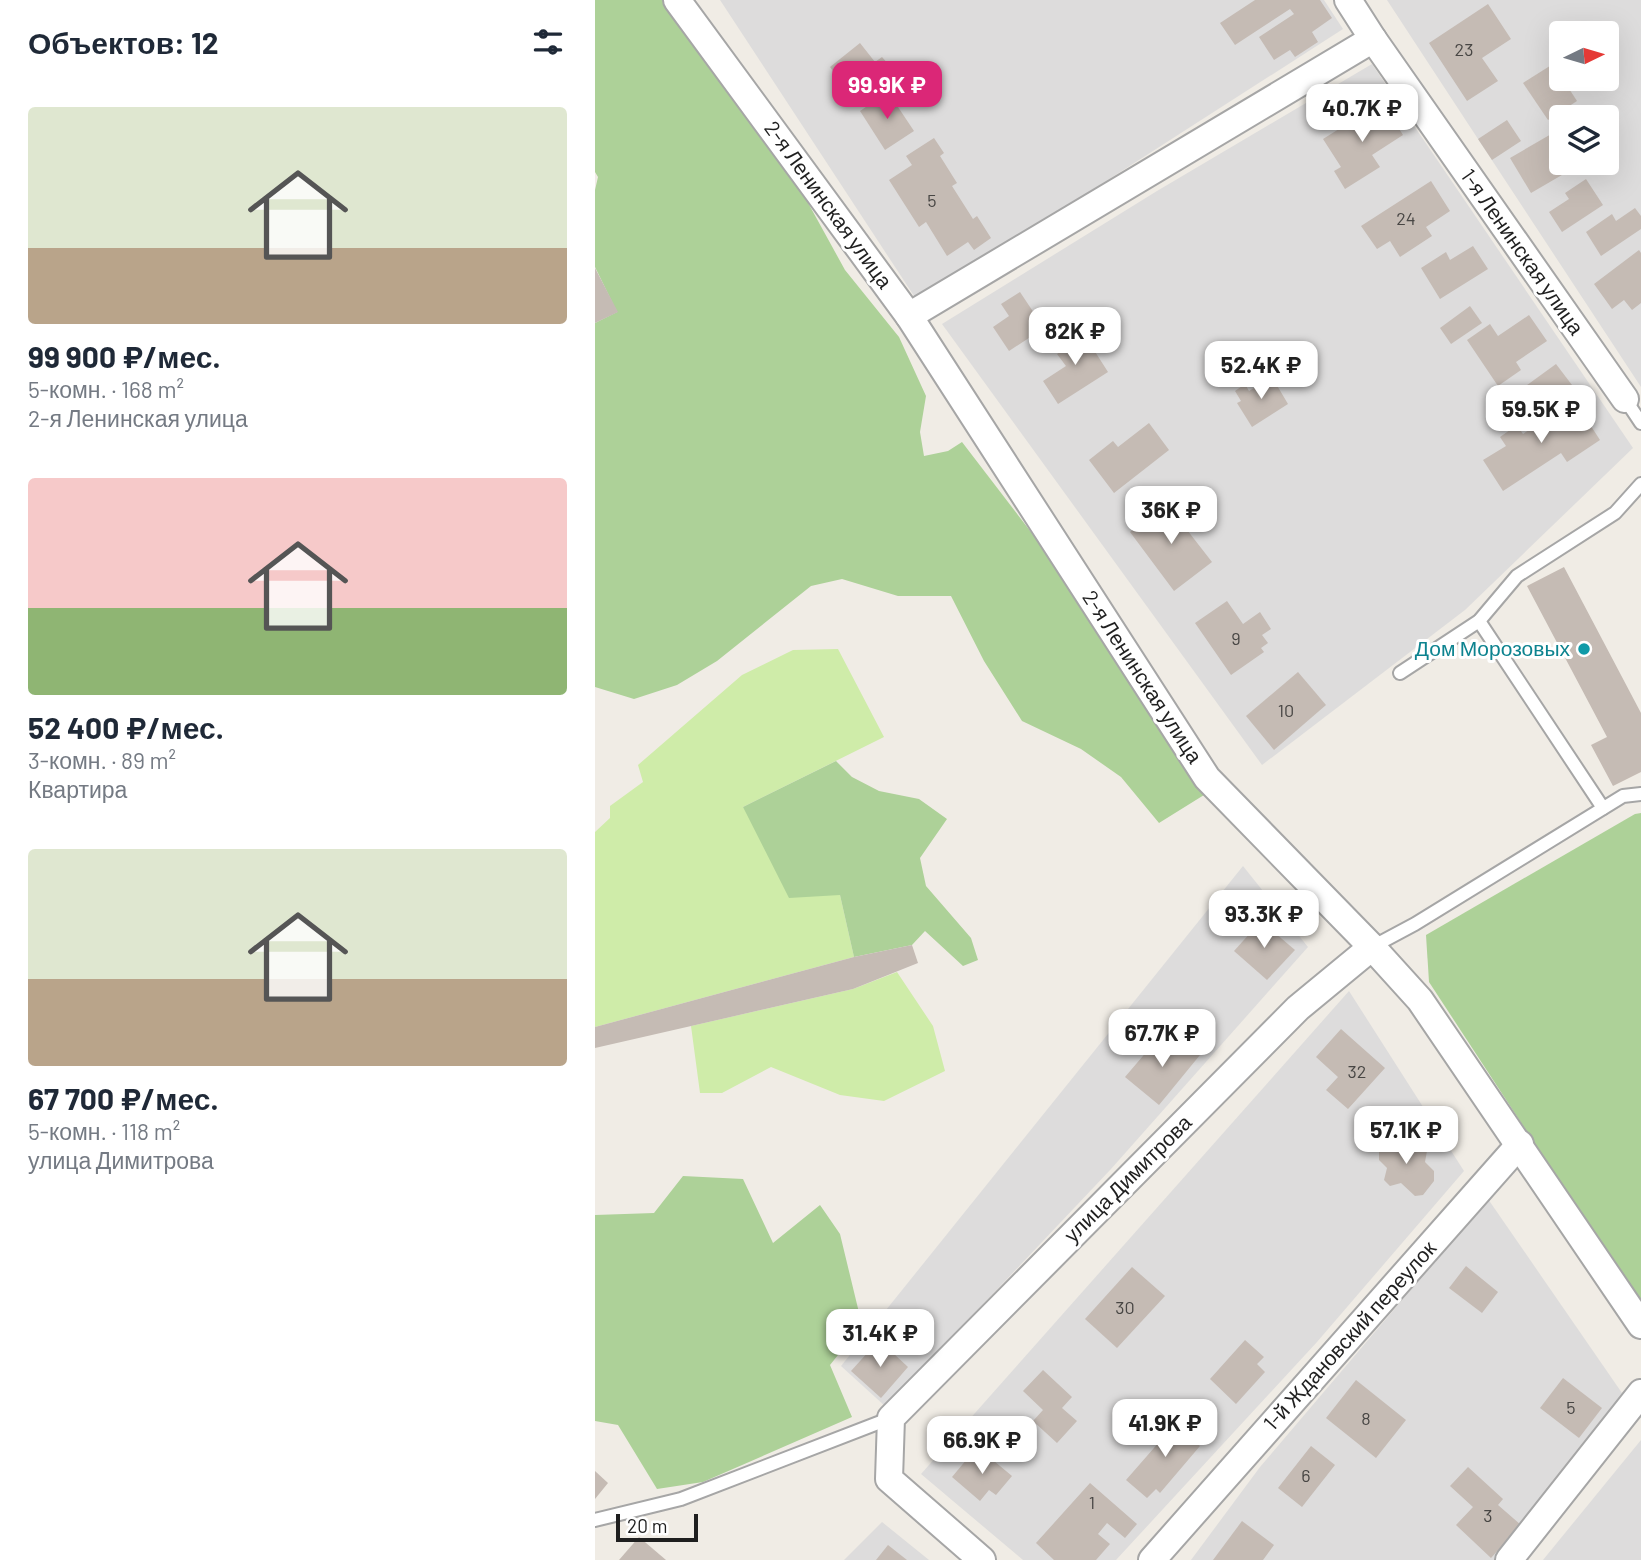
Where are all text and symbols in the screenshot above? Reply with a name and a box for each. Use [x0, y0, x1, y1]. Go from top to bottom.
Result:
north arrow [1549, 21, 1619, 91]
map controls [1549, 21, 1619, 175]
icon: filters [529, 23, 567, 61]
text: Объектов: 12 [28, 24, 218, 60]
house number: 23 [1455, 38, 1473, 60]
pin: 99.9K ₽ [822, 61, 952, 121]
text: 99.9K ₽ [848, 70, 926, 98]
pin: 40.7K ₽ [1297, 85, 1427, 144]
text: 40.7K ₽ [1322, 93, 1402, 121]
button: layers [1549, 105, 1619, 175]
street label: 2-я Ленинская улица [760, 116, 898, 293]
icon: home [235, 152, 361, 278]
street label: 1-я Ленинская улица [1457, 163, 1590, 339]
house number: 5 [927, 189, 937, 211]
house number: 24 [1396, 207, 1416, 229]
pin: 82K ₽ [1026, 308, 1124, 367]
text: 82K ₽ [1045, 316, 1105, 344]
text: 99 900 ₽/мес. [28, 338, 220, 374]
pin: 52.4K ₽ [1196, 342, 1326, 401]
text: 52.4K ₽ [1221, 350, 1301, 378]
text: 5-комн. · 168 m² [28, 375, 184, 403]
pin: 59.5K ₽ [1476, 386, 1606, 445]
text: 59.5K ₽ [1502, 394, 1580, 422]
text: 2-я Ленинская улица [28, 404, 248, 432]
pin: 36K ₽ [1122, 486, 1220, 546]
text: 36K ₽ [1141, 495, 1201, 523]
icon: home [235, 523, 361, 649]
street label: 2-я Ленинская улица [1078, 585, 1209, 767]
house number: 9 [1231, 627, 1241, 649]
place label: Дом Морозовых [1415, 635, 1570, 660]
marker: Дом Морозовых [1576, 641, 1592, 657]
house number: 10 [1278, 699, 1294, 721]
text: 52 400 ₽/мес. [28, 709, 224, 745]
text: 3-комн. · 89 m² [28, 746, 176, 774]
text: Квартира [28, 775, 127, 803]
pin: 93.3K ₽ [1199, 890, 1329, 950]
icon: home [235, 894, 361, 1020]
text: 93.3K ₽ [1225, 899, 1303, 927]
pin: 67.7K ₽ [1097, 1010, 1227, 1069]
text: 67.7K ₽ [1125, 1018, 1199, 1046]
house number: 32 [1348, 1060, 1366, 1082]
text: 67 700 ₽/мес. [28, 1080, 219, 1116]
pin: 57.1K ₽ [1341, 1106, 1471, 1166]
street label: улица Димитрова [1058, 1109, 1196, 1247]
text: 57.1K ₽ [1370, 1115, 1442, 1143]
text: 5-комн. · 118 m² [28, 1117, 180, 1145]
text: улица Димитрова [28, 1146, 214, 1174]
street label: 1-й Ждановский переулок [1257, 1235, 1441, 1435]
house number: 30 [1115, 1296, 1135, 1318]
pin: 31.4K ₽ [815, 1310, 945, 1369]
text: 31.4K ₽ [842, 1318, 918, 1346]
house number: 5 [1566, 1396, 1576, 1418]
pin: 41.9K ₽ [1100, 1400, 1230, 1459]
house number: 8 [1361, 1407, 1371, 1429]
text: 41.9K ₽ [1128, 1408, 1202, 1436]
pin: 66.9K ₽ [917, 1416, 1047, 1476]
text: 66.9K ₽ [943, 1425, 1021, 1453]
house number: 6 [1301, 1464, 1311, 1486]
house number: 1 [1089, 1491, 1095, 1513]
house number: 3 [1483, 1504, 1493, 1526]
scale bar [616, 1511, 698, 1543]
text: 20 m [627, 1514, 667, 1537]

